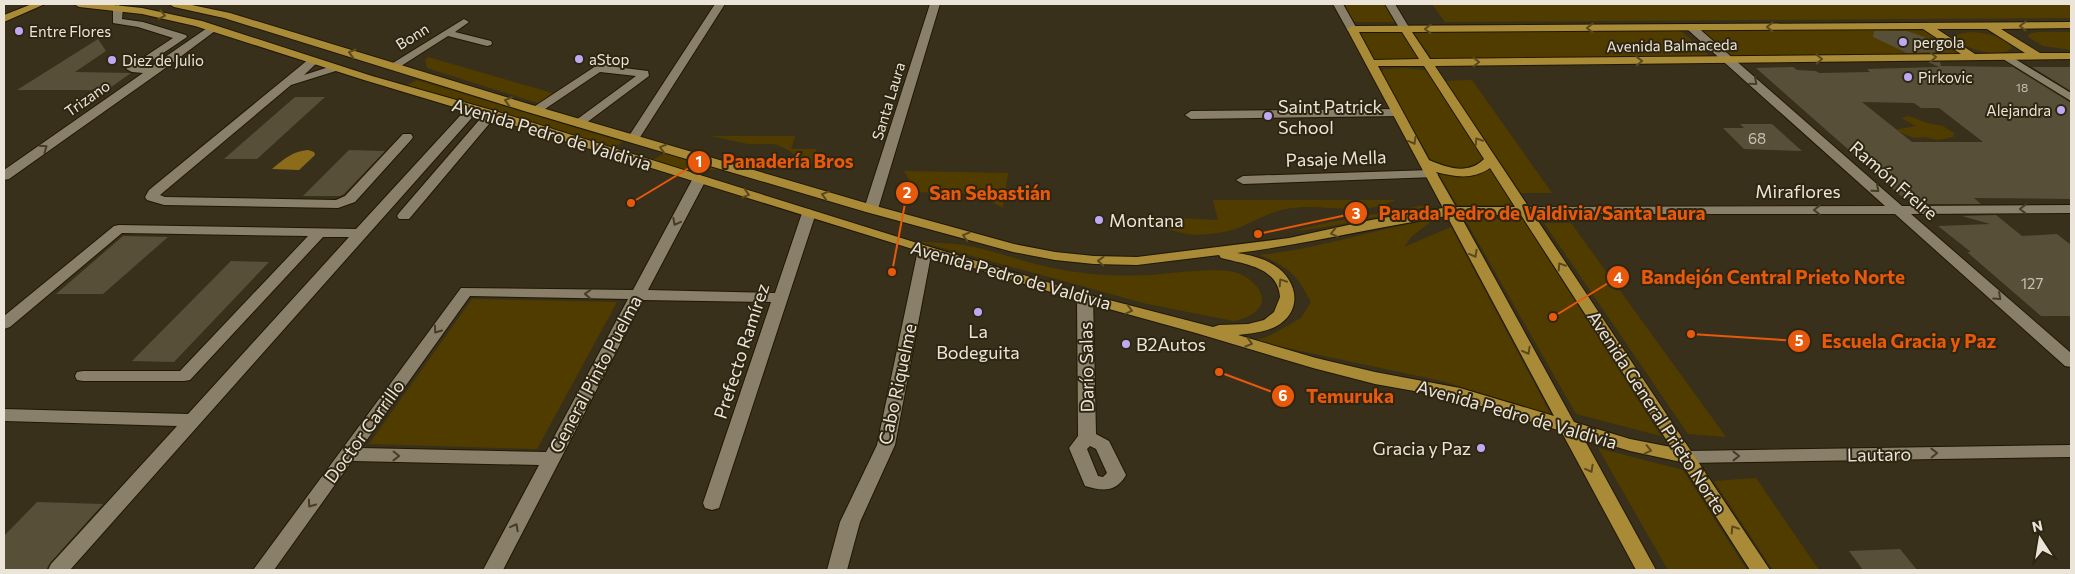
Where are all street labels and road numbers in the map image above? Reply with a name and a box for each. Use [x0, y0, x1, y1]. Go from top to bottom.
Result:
street label: Bonn [392, 19, 432, 53]
street label: Avenida Balmaceda [1606, 35, 1738, 55]
street label: Santa Laura [868, 60, 908, 142]
street label: Trizano [61, 76, 113, 120]
street label: Avenida Pedro de Valdivia [450, 93, 654, 175]
street label: Ramón Freire [1846, 136, 1942, 224]
street label: Pasaje Mella [1285, 145, 1387, 171]
street label: Miraflores [1755, 180, 1841, 202]
street label: Avenida Pedro de Valdivia [908, 236, 1114, 314]
street label: Prefecto Ramírez [709, 280, 773, 422]
street label: General Pinto Puelma [544, 292, 646, 456]
street label: Avenida General Prieto Norte [1583, 306, 1731, 518]
street label: Cabo Riquelme [873, 321, 921, 447]
street label: Darío Salas [1074, 321, 1098, 413]
street label: Doctor Carrillo [319, 375, 409, 487]
street label: Avenida Pedro de Valdivia [1414, 375, 1620, 453]
street label: Lautaro [1847, 442, 1911, 466]

